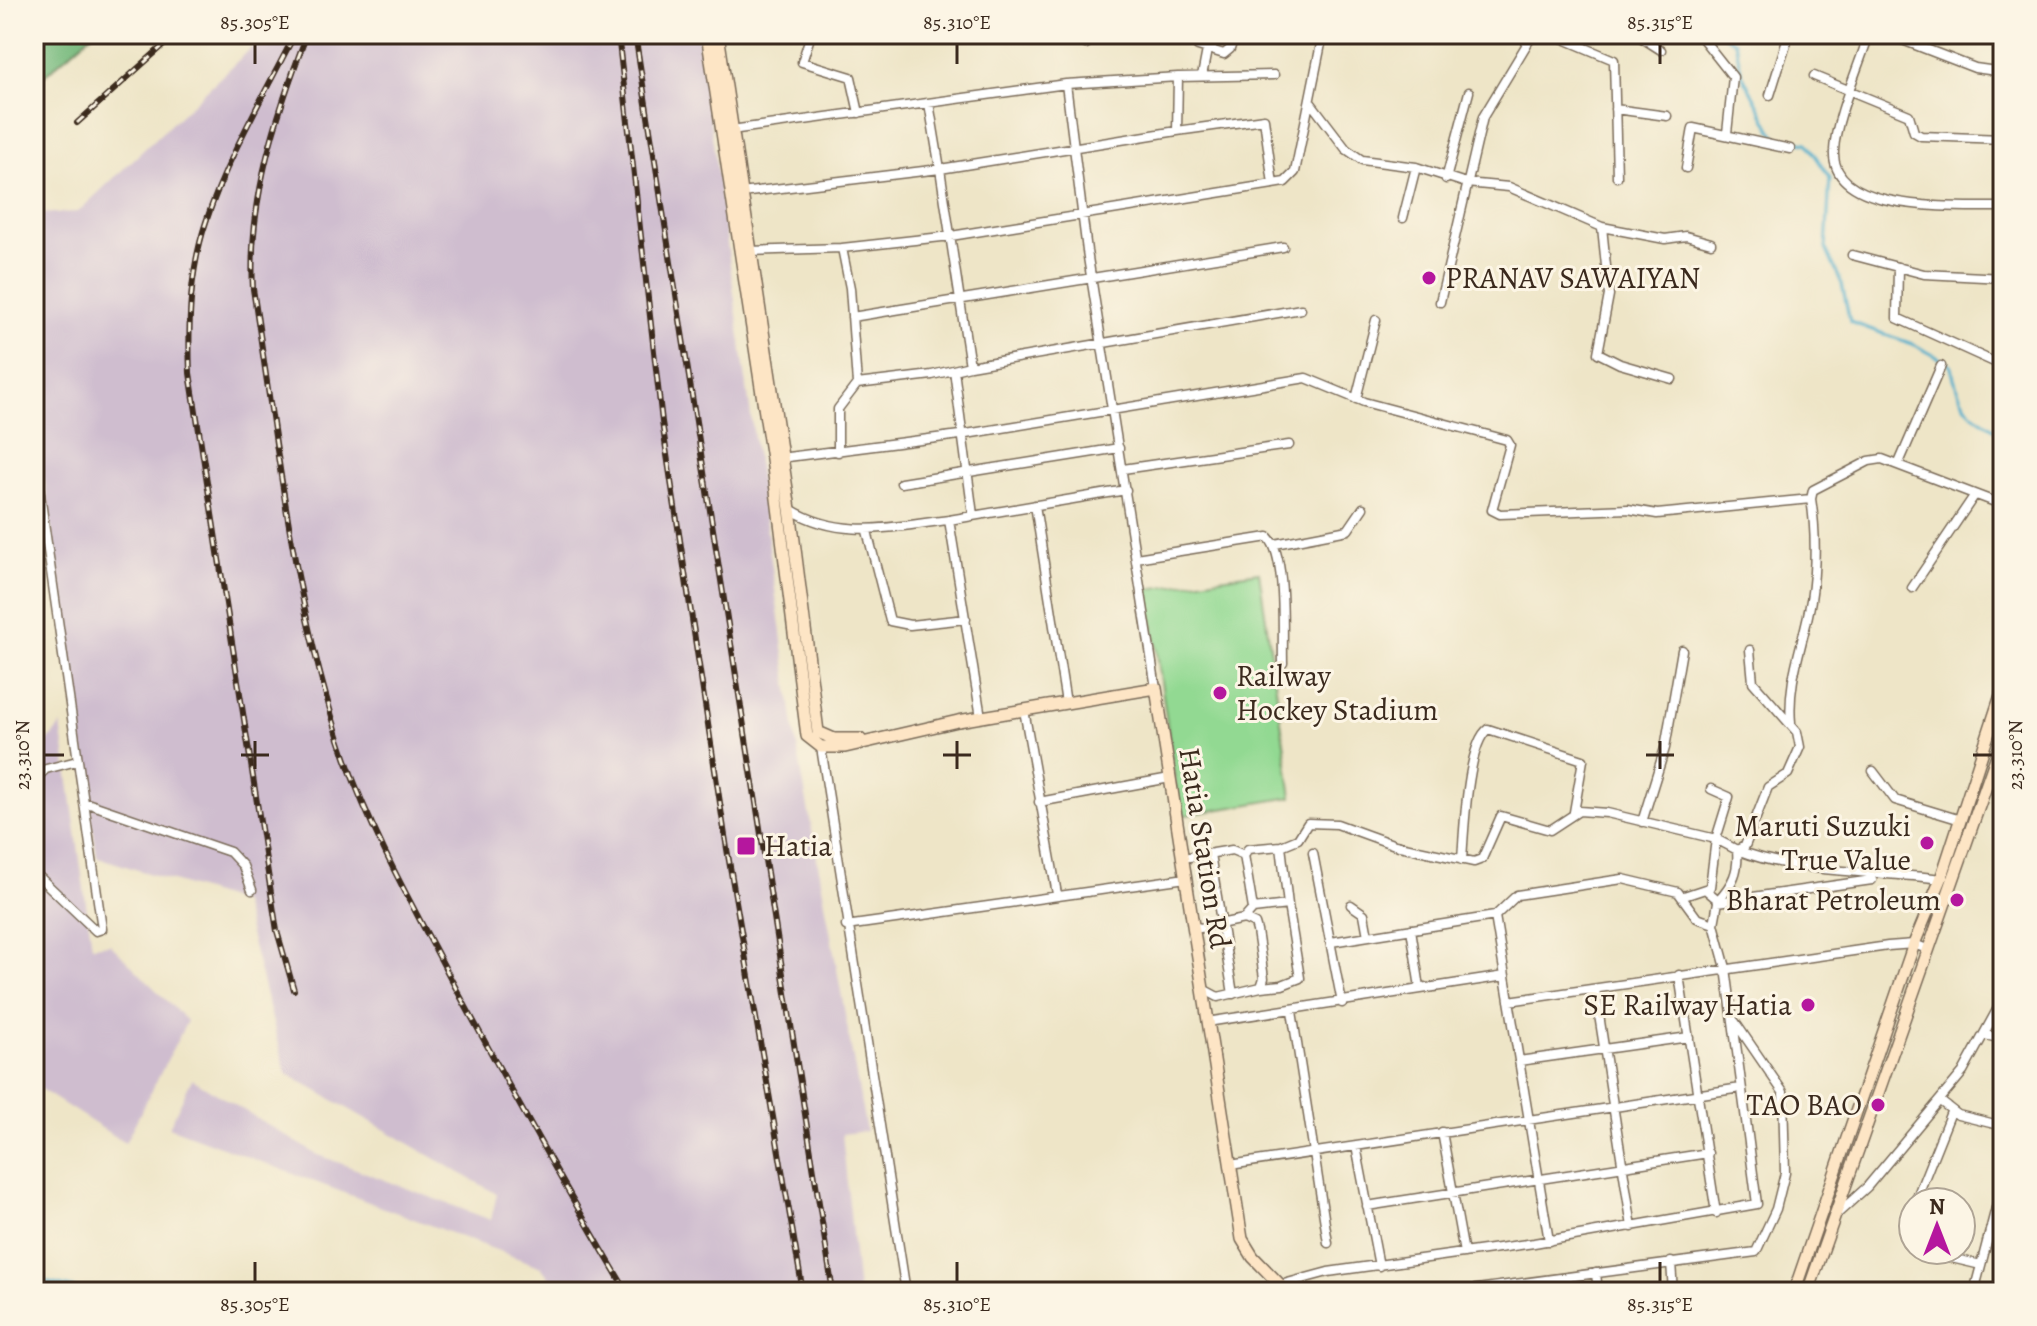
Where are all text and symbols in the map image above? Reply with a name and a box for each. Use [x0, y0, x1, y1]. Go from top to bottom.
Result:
text: 85.305°E [220, 9, 290, 36]
text: 85.310°E [923, 9, 991, 36]
text: 85.315°E [1627, 9, 1693, 36]
place label: PRANAV SAWAIYAN [1445, 258, 1700, 298]
marker: PRANAV SAWAIYAN [1420, 269, 1438, 287]
place label: Railway Hockey Stadium [1236, 656, 1438, 730]
marker: Railway Hockey Stadium [1211, 684, 1229, 702]
text: 23.310°N [9, 720, 36, 790]
text: 23.310°N [2002, 720, 2029, 790]
street label: Hatia Station Rd [1169, 744, 1241, 952]
place label: Maruti Suzuki True Value [1734, 806, 1911, 880]
place label: Hatia [764, 826, 832, 866]
marker: Maruti Suzuki True Value [1918, 834, 1936, 852]
marker: Hatia [735, 835, 757, 857]
place label: Bharat Petroleum [1725, 880, 1941, 920]
marker: Bharat Petroleum [1948, 891, 1966, 909]
place label: SE Railway Hatia [1583, 985, 1792, 1025]
marker: SE Railway Hatia [1799, 996, 1817, 1014]
place label: TAO BAO [1747, 1085, 1862, 1125]
marker: TAO BAO [1869, 1096, 1887, 1114]
north arrow [1897, 1186, 1977, 1266]
text: N [1929, 1192, 1945, 1222]
text: 85.305°E [220, 1291, 290, 1318]
text: 85.310°E [923, 1291, 991, 1318]
text: 85.315°E [1627, 1291, 1693, 1318]

